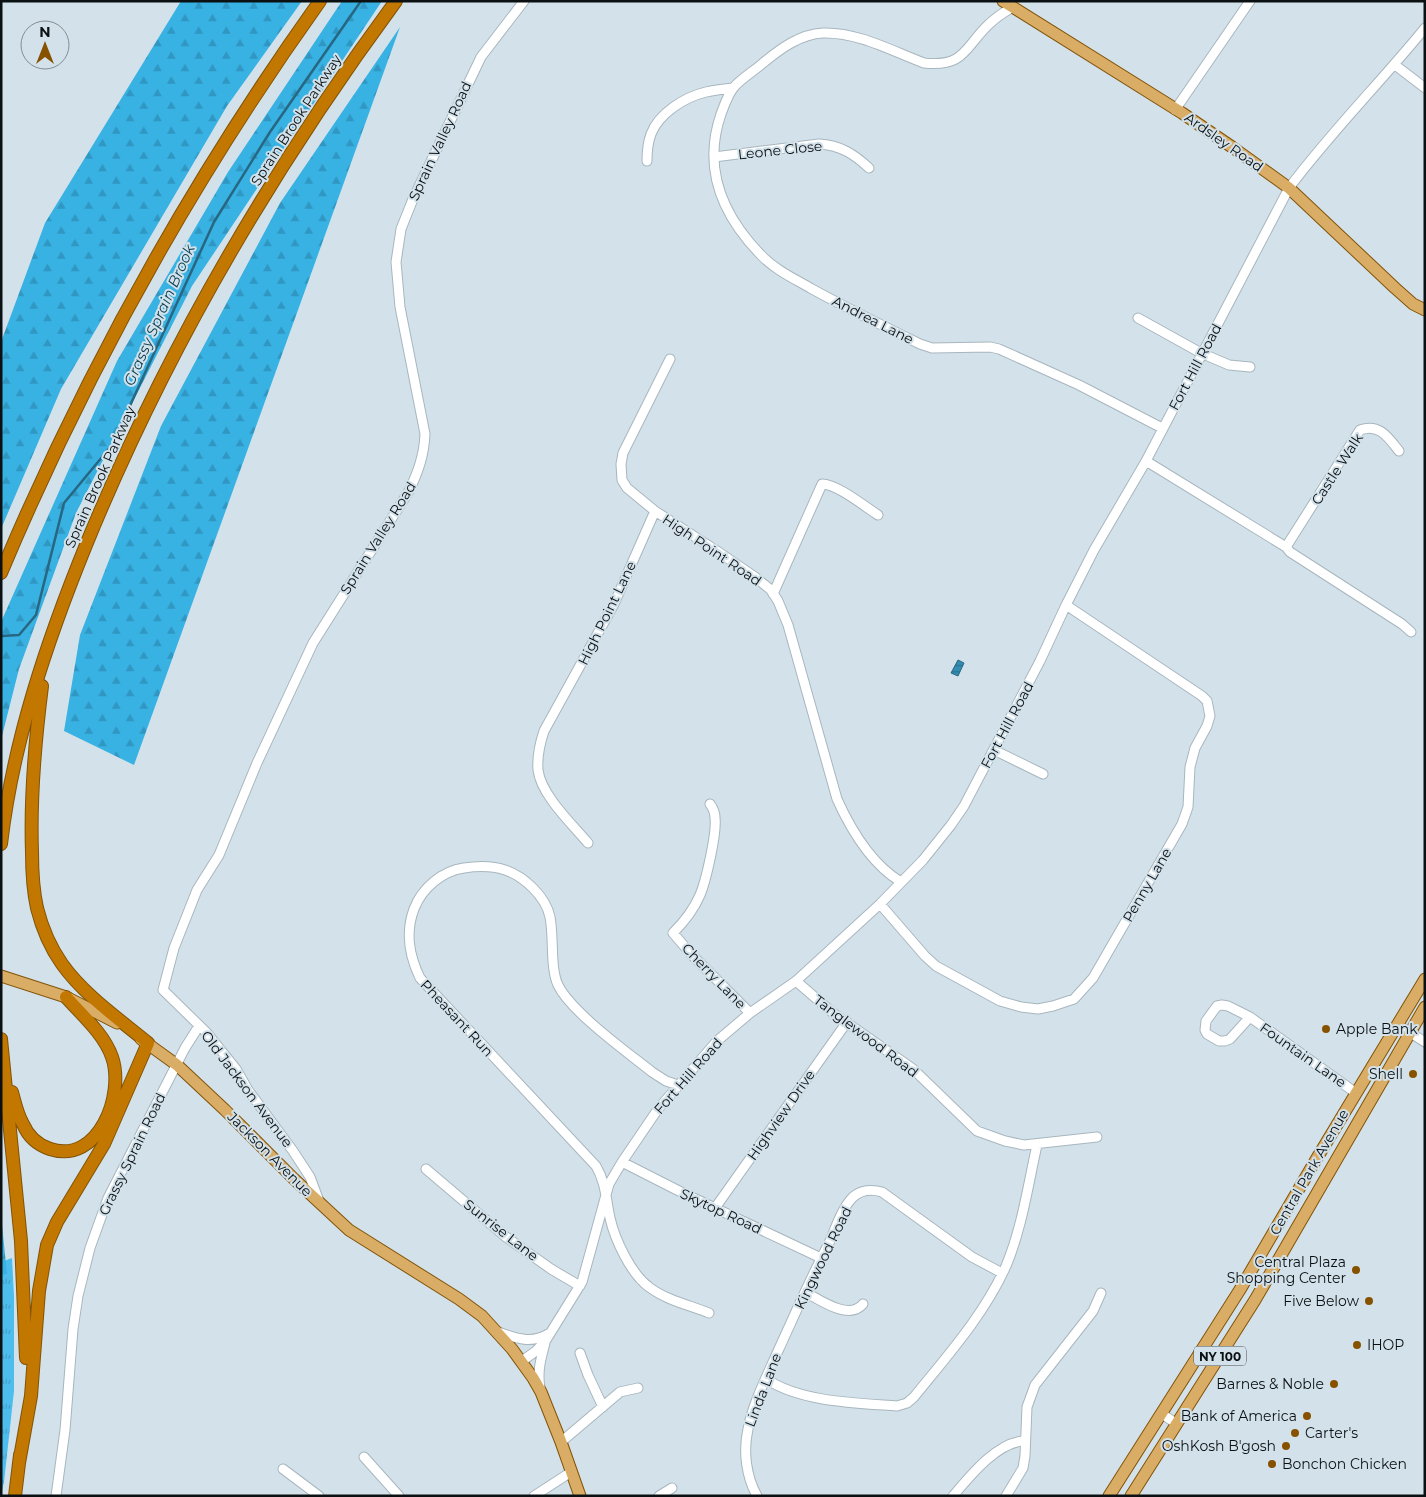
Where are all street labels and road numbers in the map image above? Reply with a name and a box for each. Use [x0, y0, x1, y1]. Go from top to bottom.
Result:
street label: Sprain Brook Parkway [247, 51, 345, 189]
street label: Sprain Valley Road [405, 79, 475, 203]
street label: Ardsley Road [1181, 108, 1267, 176]
street label: Leone Close [737, 137, 823, 163]
street label: Andrea Lane [829, 292, 917, 348]
street label: Fort Hill Road [1165, 321, 1225, 413]
street label: Sprain Brook Parkway [61, 403, 140, 551]
street label: Castle Walk [1307, 429, 1367, 508]
street label: Sprain Valley Road [336, 478, 420, 598]
street label: High Point Road [659, 510, 765, 590]
street label: High Point Lane [574, 558, 640, 668]
street label: Fort Hill Road [977, 679, 1037, 771]
street label: Penny Lane [1119, 845, 1175, 925]
street label: Cherry Lane [678, 939, 750, 1013]
street label: Pheasant Run [417, 976, 497, 1060]
street label: Tanglewood Road [810, 991, 922, 1081]
street label: Fountain Lane [1256, 1019, 1350, 1091]
street label: Old Jackson Avenue [197, 1027, 297, 1151]
street label: Fort Hill Road [650, 1034, 726, 1118]
street label: Highview Drive [743, 1066, 819, 1164]
street label: Grassy Sprain Road [95, 1090, 169, 1218]
street label: Central Park Avenue [1266, 1106, 1352, 1238]
street label: Jackson Avenue [223, 1107, 316, 1200]
street label: Skytop Road [677, 1184, 765, 1238]
street label: Sunrise Lane [460, 1195, 542, 1265]
street label: Kingwood Road [790, 1204, 856, 1312]
road number: NY 100 [1194, 1346, 1246, 1365]
street label: Linda Lane [741, 1351, 785, 1429]

